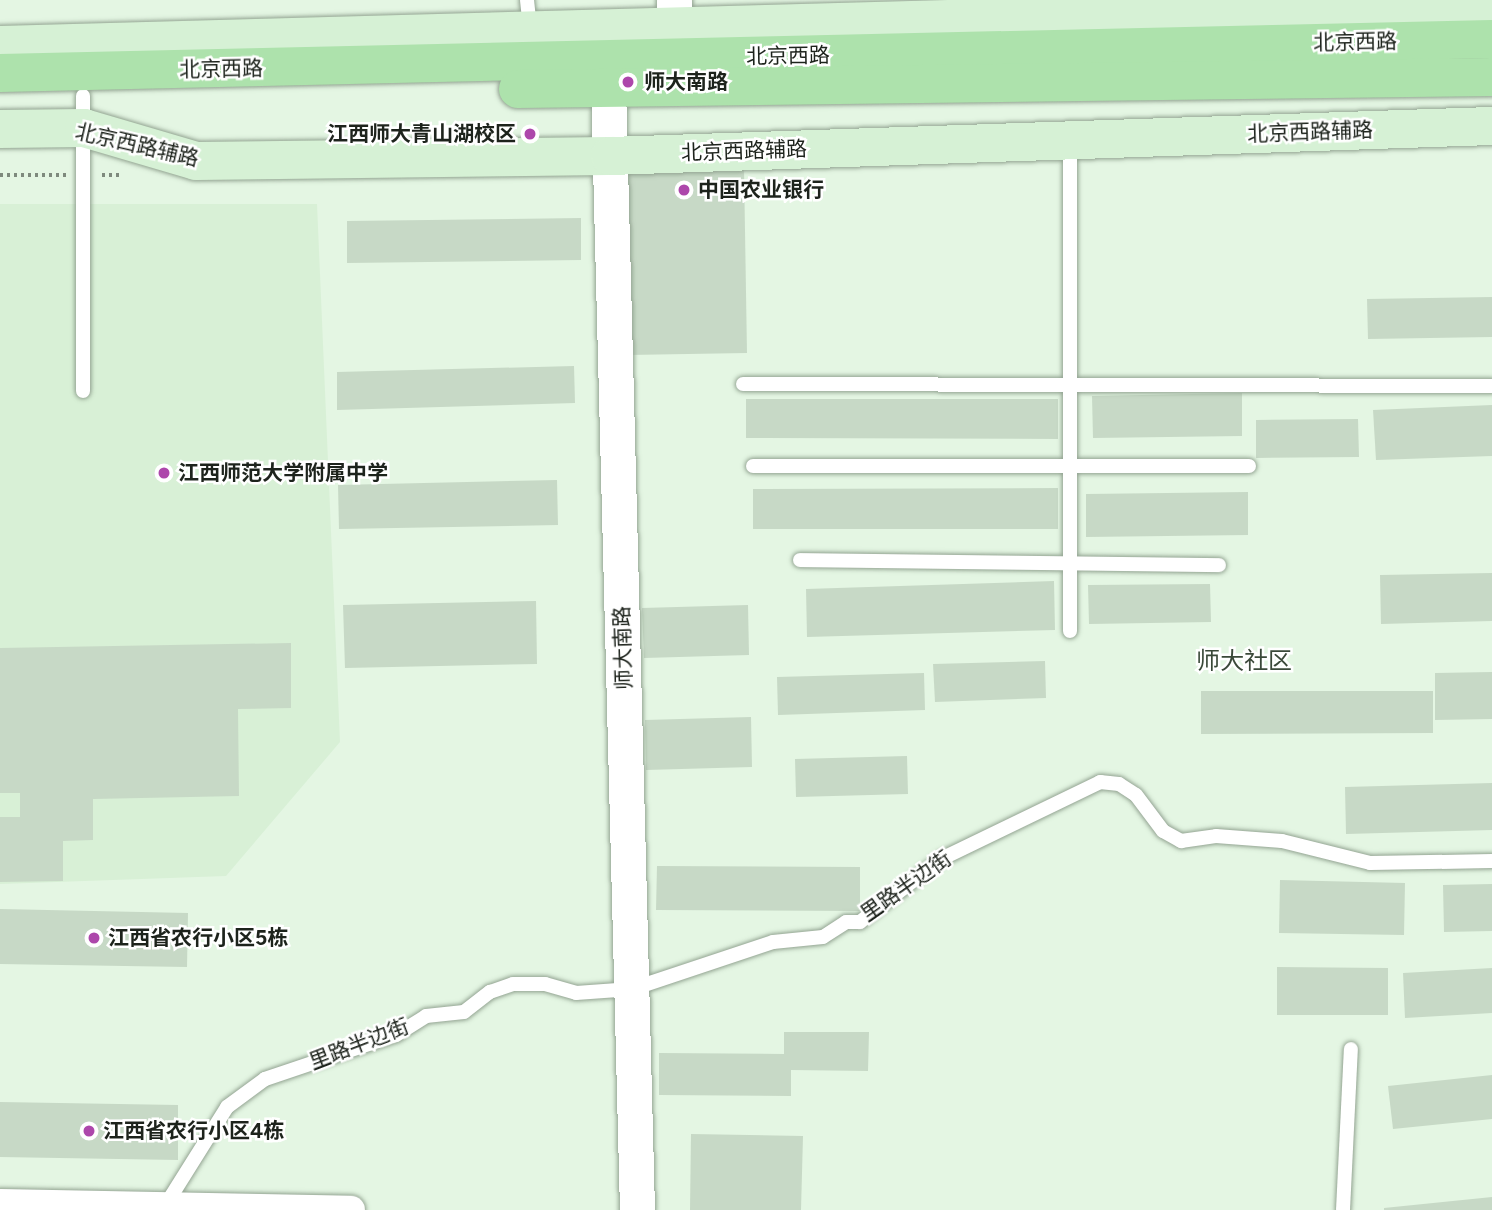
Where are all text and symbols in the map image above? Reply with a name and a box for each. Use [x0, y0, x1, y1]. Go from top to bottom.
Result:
street label: 北京西路 [1313, 29, 1397, 55]
street label: 北京西路 [746, 43, 830, 69]
street label: 北京西路 [179, 56, 263, 82]
place label: 师大南路 [644, 69, 728, 95]
marker: 师大南路 [618, 72, 638, 92]
street label: 北京西路辅路 [1247, 117, 1373, 147]
street label: 北京西路辅路 [73, 119, 201, 171]
place label: 江西师大青山湖校区 [327, 121, 516, 147]
marker: 江西师大青山湖校区 [522, 126, 538, 142]
street label: 北京西路辅路 [681, 136, 807, 166]
place label: 中国农业银行 [698, 177, 824, 203]
marker: 中国农业银行 [676, 182, 692, 198]
place label: 江西师范大学附属中学 [178, 460, 388, 486]
marker: 江西师范大学附属中学 [156, 465, 172, 481]
street label: 师大南路 [609, 606, 637, 690]
district label: 师大社区 [1196, 647, 1292, 675]
street label: 里路半边街 [856, 846, 956, 926]
place label: 江西省农行小区5栋 [108, 925, 288, 951]
marker: 江西省农行小区5栋 [86, 930, 102, 946]
street label: 里路半边街 [305, 1013, 413, 1075]
place label: 江西省农行小区4栋 [103, 1118, 284, 1144]
marker: 江西省农行小区4栋 [81, 1123, 97, 1139]

